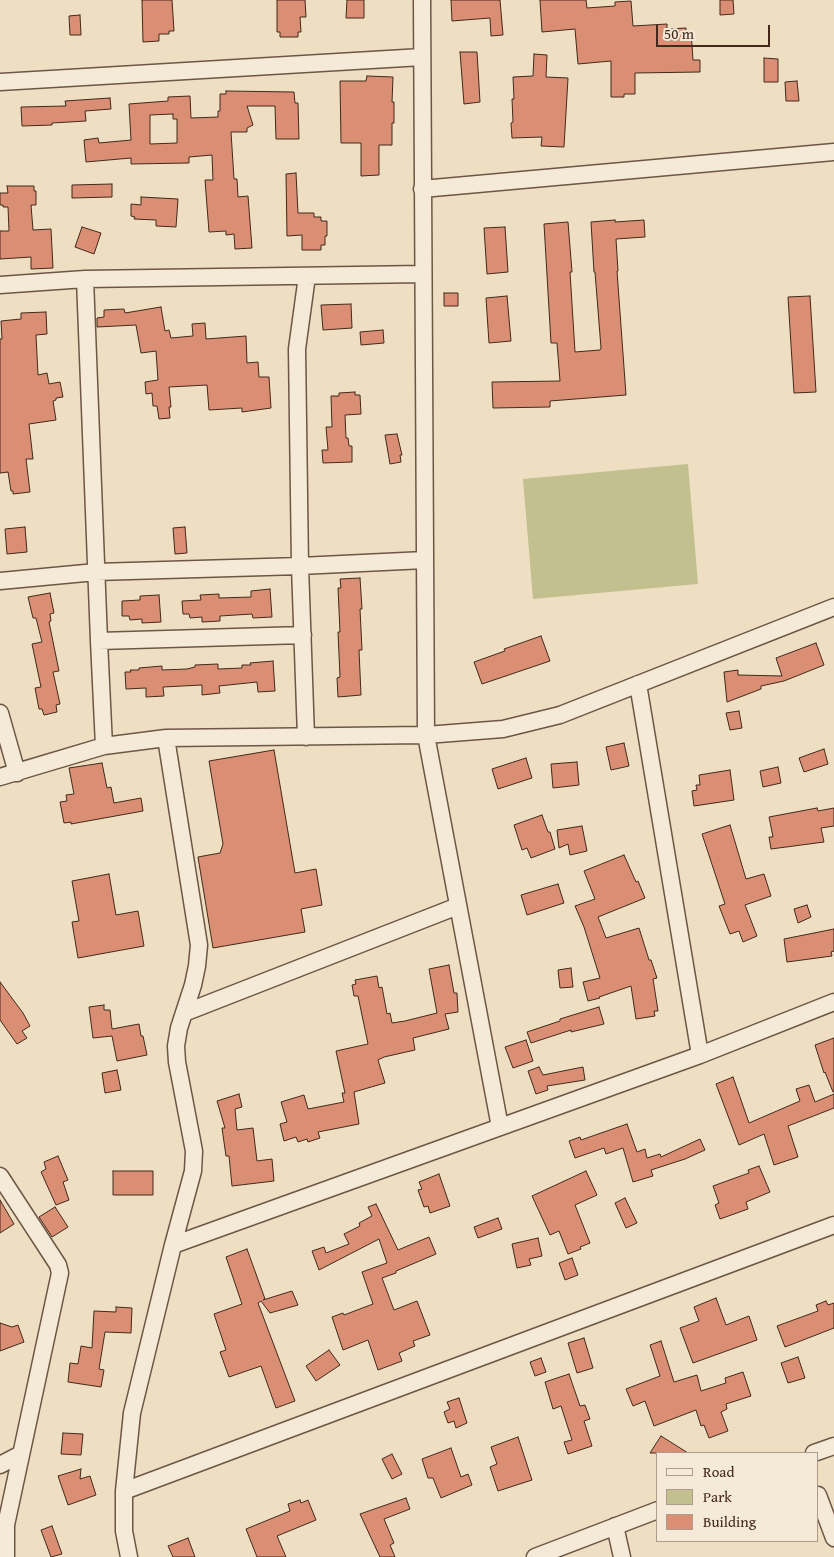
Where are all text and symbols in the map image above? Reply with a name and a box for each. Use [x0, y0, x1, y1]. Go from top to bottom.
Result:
scale bar [659, 15, 773, 47]
text: 50 m [664, 23, 694, 44]
legend [656, 1452, 819, 1542]
text: Road [703, 1461, 734, 1482]
text: Park [703, 1486, 732, 1507]
text: Building [703, 1511, 756, 1532]

